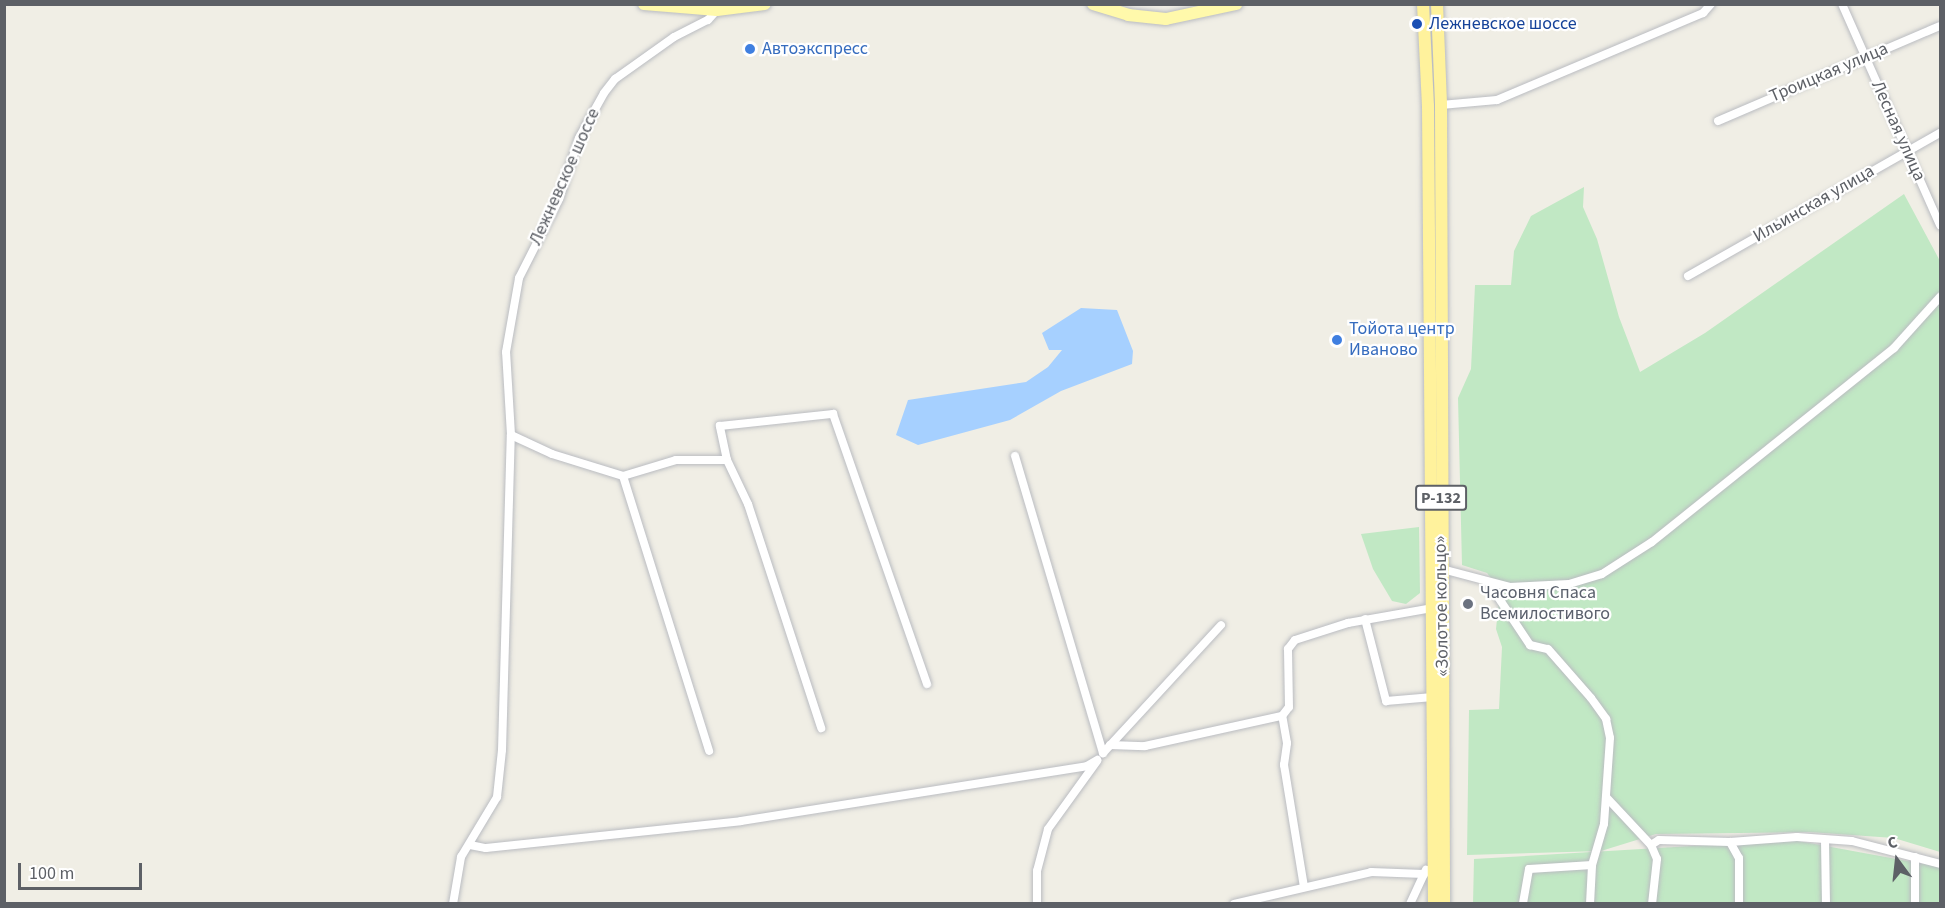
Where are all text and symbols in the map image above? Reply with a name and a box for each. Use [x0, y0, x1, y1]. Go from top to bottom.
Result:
place label: Лежневское шоссе [1429, 13, 1577, 35]
marker: Лежневское шоссе [1410, 17, 1424, 31]
place label: Автоэкспресс [762, 38, 868, 60]
street label: Троицкая улица [1766, 38, 1892, 108]
marker: Автоэкспресс [743, 42, 757, 56]
street label: Лесная улица [1866, 77, 1930, 185]
street label: Лежневское шоссе [525, 105, 605, 249]
street label: Ильинская улица [1749, 160, 1879, 248]
place label: Тойота центр Иваново [1349, 319, 1455, 362]
marker: Тойота центр Иваново [1330, 333, 1344, 347]
road number: Р-132 [1414, 485, 1468, 511]
street label: «Золотое кольцо» [1430, 535, 1454, 677]
place label: Часовня Спаса Всемилостивого [1480, 583, 1610, 626]
marker: Часовня Спаса Всемилостивого [1461, 597, 1475, 611]
north arrow [1867, 830, 1927, 890]
text: С [1885, 831, 1900, 854]
scale bar [21, 851, 146, 889]
text: 100 m [29, 861, 74, 886]

